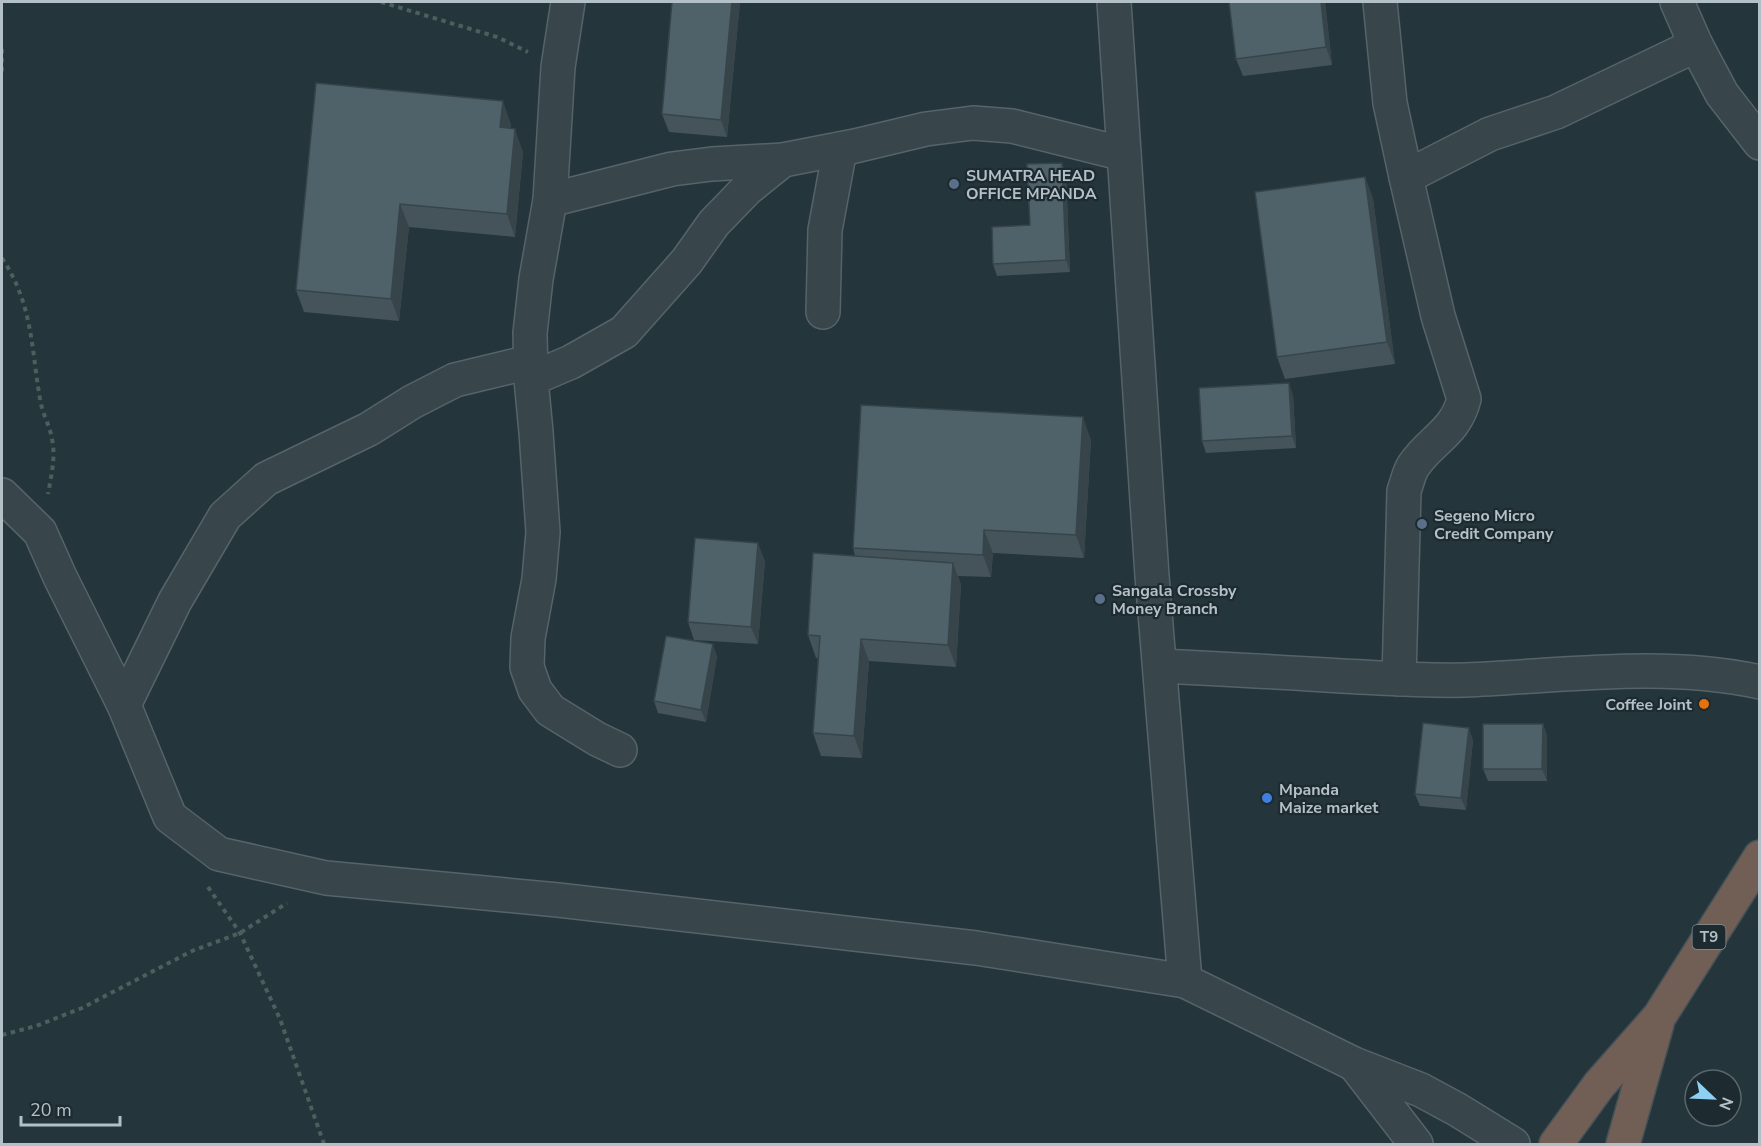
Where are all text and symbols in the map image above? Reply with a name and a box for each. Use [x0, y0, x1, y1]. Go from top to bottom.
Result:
place label: SUMATRA HEAD OFFICE MPANDA [966, 165, 1097, 205]
marker: SUMATRA HEAD OFFICE MPANDA [947, 177, 961, 191]
place label: Segeno Micro Credit Company [1434, 505, 1554, 545]
marker: Segeno Micro Credit Company [1415, 517, 1429, 531]
place label: Sangala Crossby Money Branch [1112, 580, 1237, 620]
marker: Sangala Crossby Money Branch [1093, 592, 1107, 606]
place label: Coffee Joint [1605, 694, 1693, 716]
marker: Coffee Joint [1697, 697, 1711, 711]
place label: Mpanda Maize market [1279, 779, 1379, 819]
marker: Mpanda Maize market [1260, 791, 1274, 805]
road number: T9 [1692, 925, 1726, 949]
north arrow [1683, 1068, 1743, 1128]
scale bar [21, 1089, 120, 1127]
text: N [1713, 1094, 1738, 1113]
text: 20 m [30, 1098, 72, 1122]

